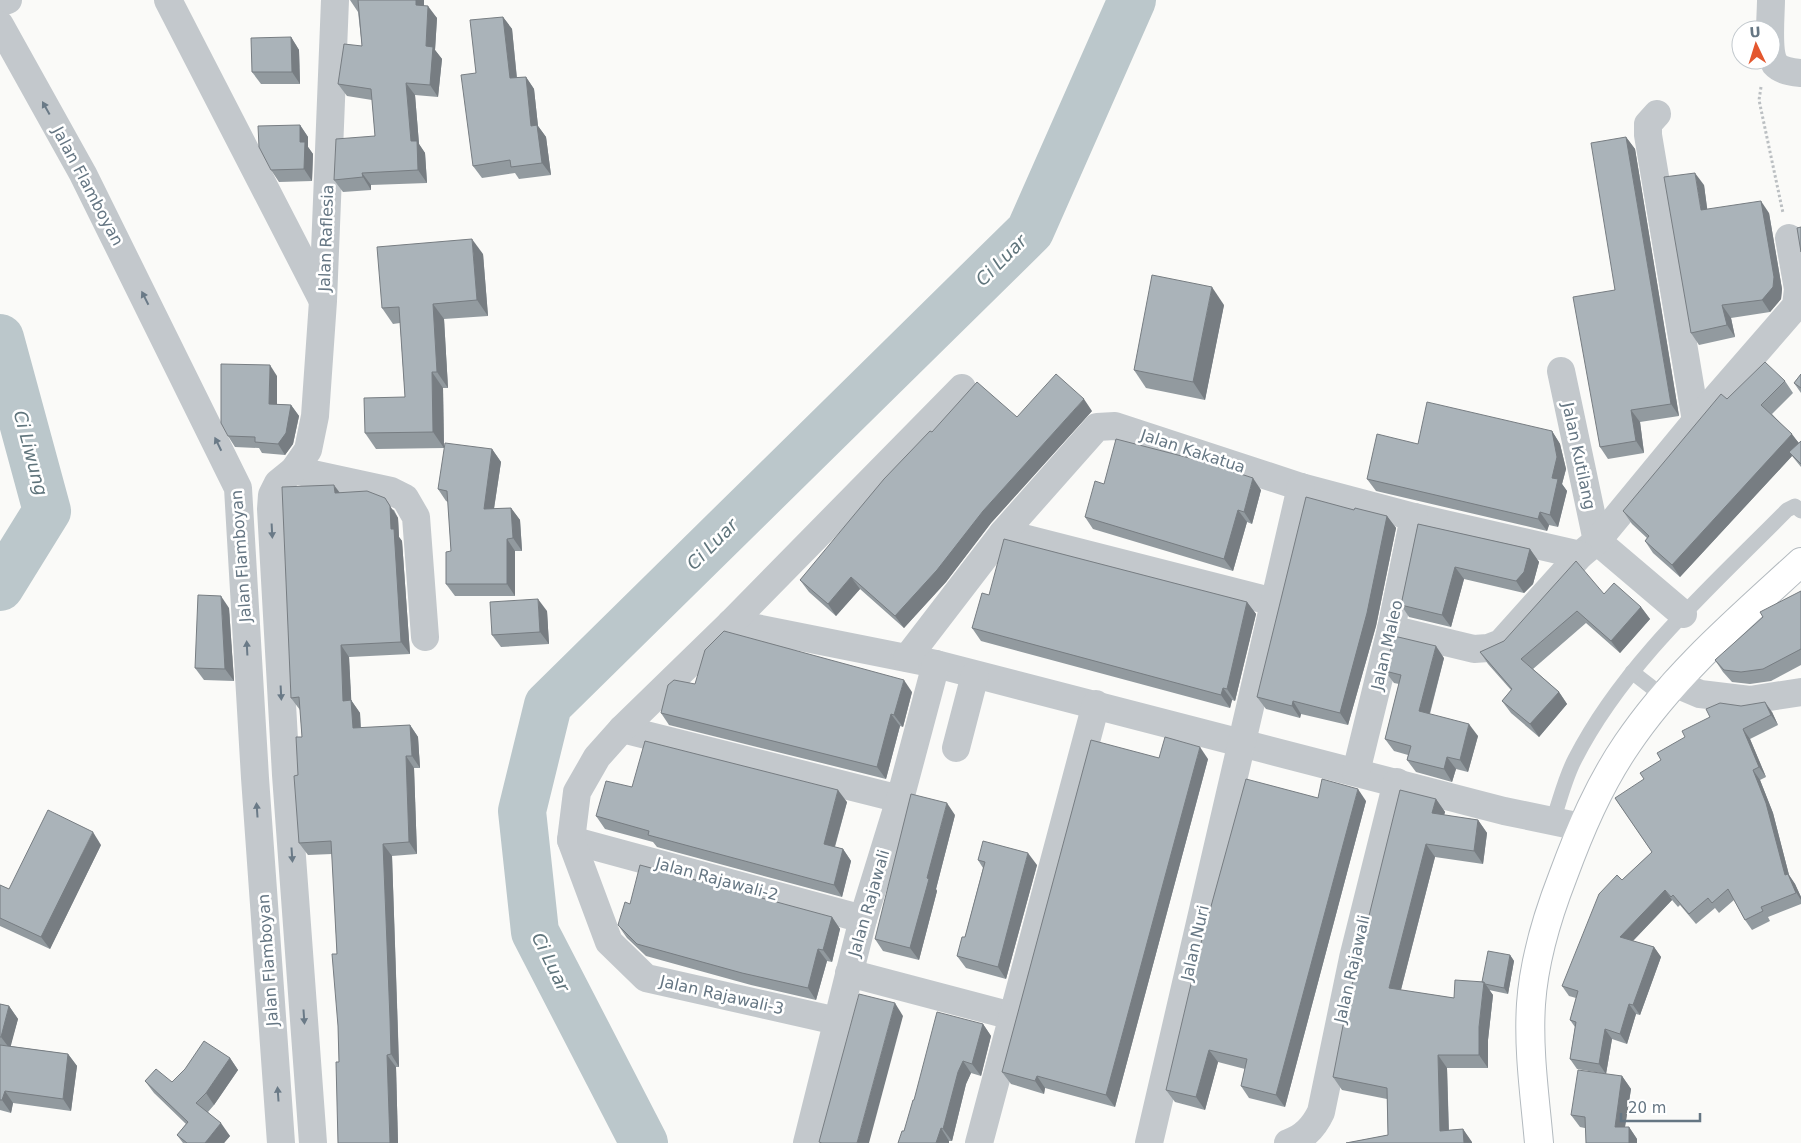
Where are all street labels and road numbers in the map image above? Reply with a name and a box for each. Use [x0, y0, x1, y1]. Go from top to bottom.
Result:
street label: Jalan Flamboyan [48, 122, 127, 249]
street label: Jalan Raflesia [315, 184, 337, 293]
street label: Jalan Kutilang [1558, 400, 1600, 511]
street label: Jalan Kakatua [1137, 425, 1248, 477]
street label: Jalan Flamboyan [227, 489, 255, 624]
street label: Jalan Maleo [1367, 598, 1407, 693]
street label: Jalan Rajawali [844, 847, 893, 960]
street label: Jalan Rajawali-2 [652, 853, 781, 905]
street label: Jalan Flamboyan [254, 893, 282, 1028]
street label: Jalan Nuri [1177, 903, 1213, 984]
street label: Jalan Rajawali [1330, 913, 1374, 1026]
street label: Jalan Rajawali-3 [657, 971, 786, 1018]

